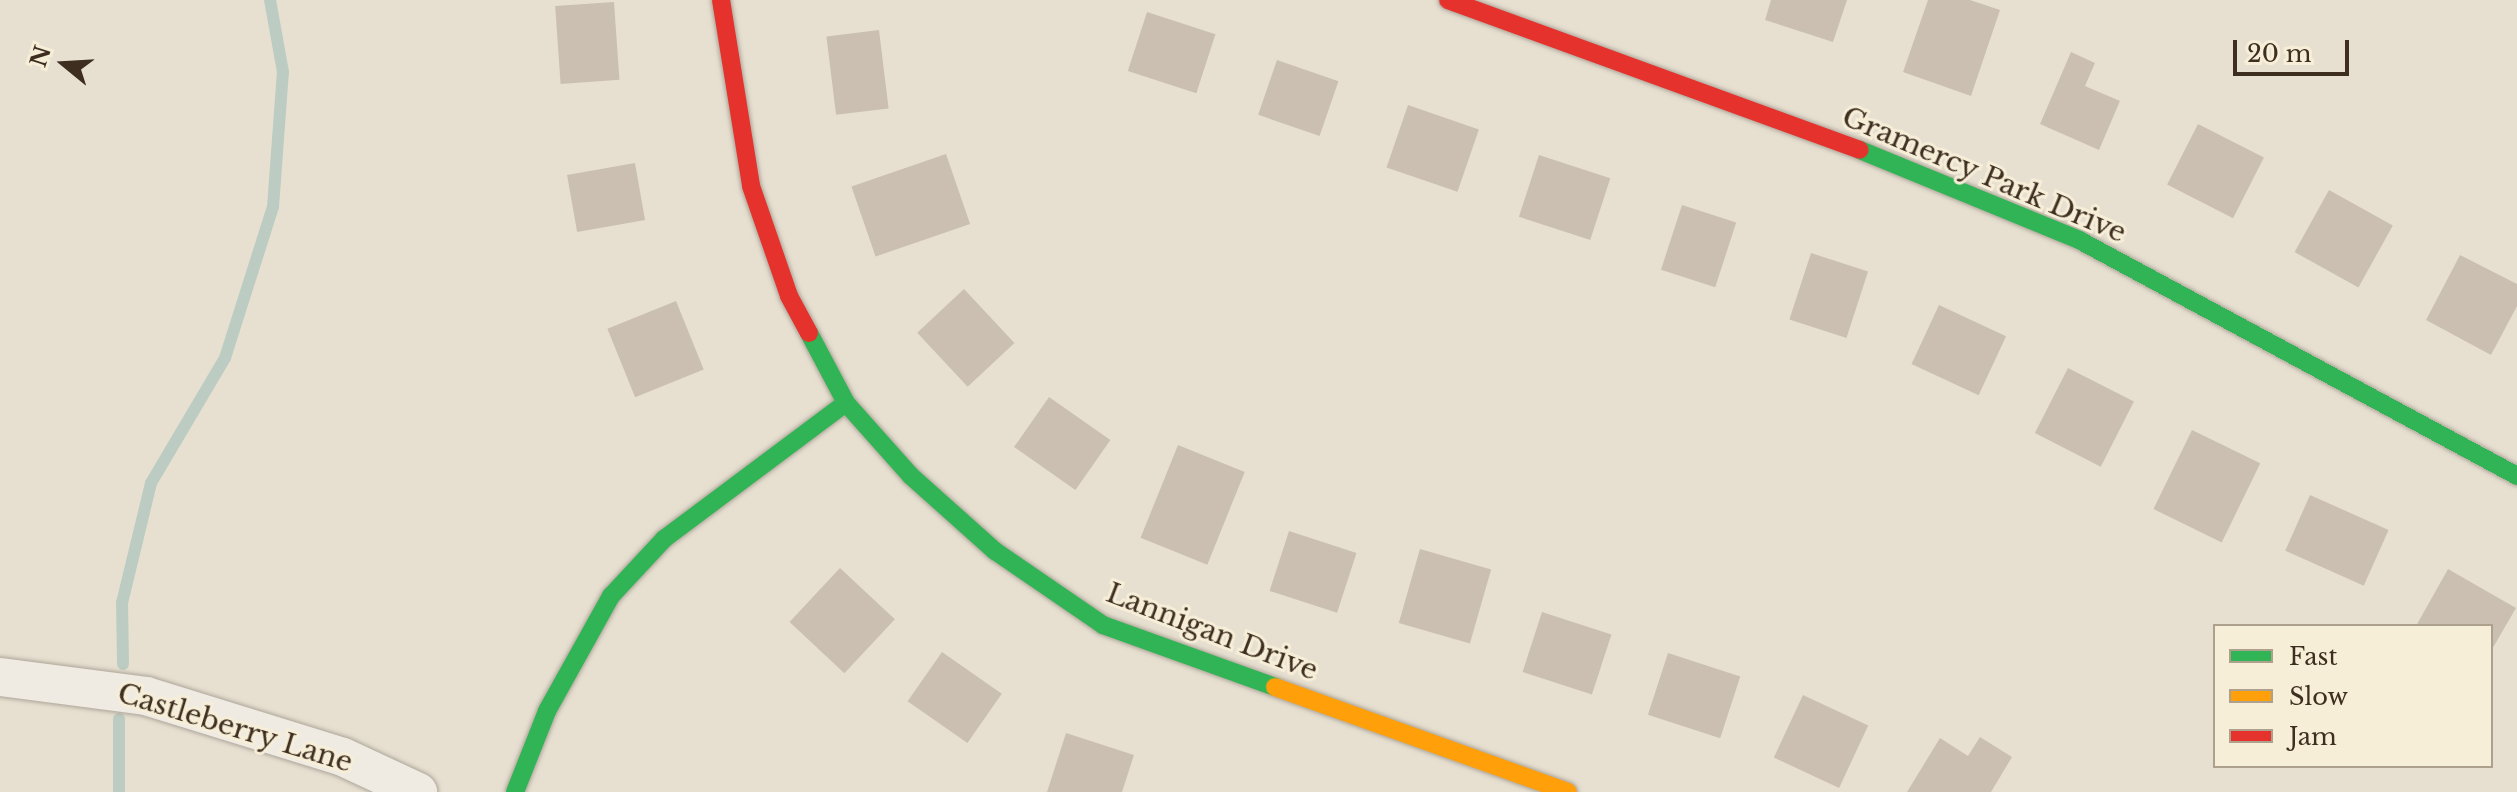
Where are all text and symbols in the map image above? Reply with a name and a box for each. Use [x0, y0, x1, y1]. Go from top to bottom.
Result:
north arrow [24, 24, 104, 104]
scale bar [2237, 24, 2353, 74]
text: 20 m [2247, 39, 2312, 68]
text: N [25, 42, 57, 70]
street label: Gramercy Park Drive [1836, 100, 2132, 250]
street label: Lannigan Drive [1102, 576, 1322, 688]
legend [2213, 624, 2493, 768]
text: Fast [2289, 642, 2337, 671]
street label: Castleberry Lane [113, 676, 357, 780]
text: Slow [2289, 682, 2348, 711]
text: Jam [2289, 722, 2337, 751]

